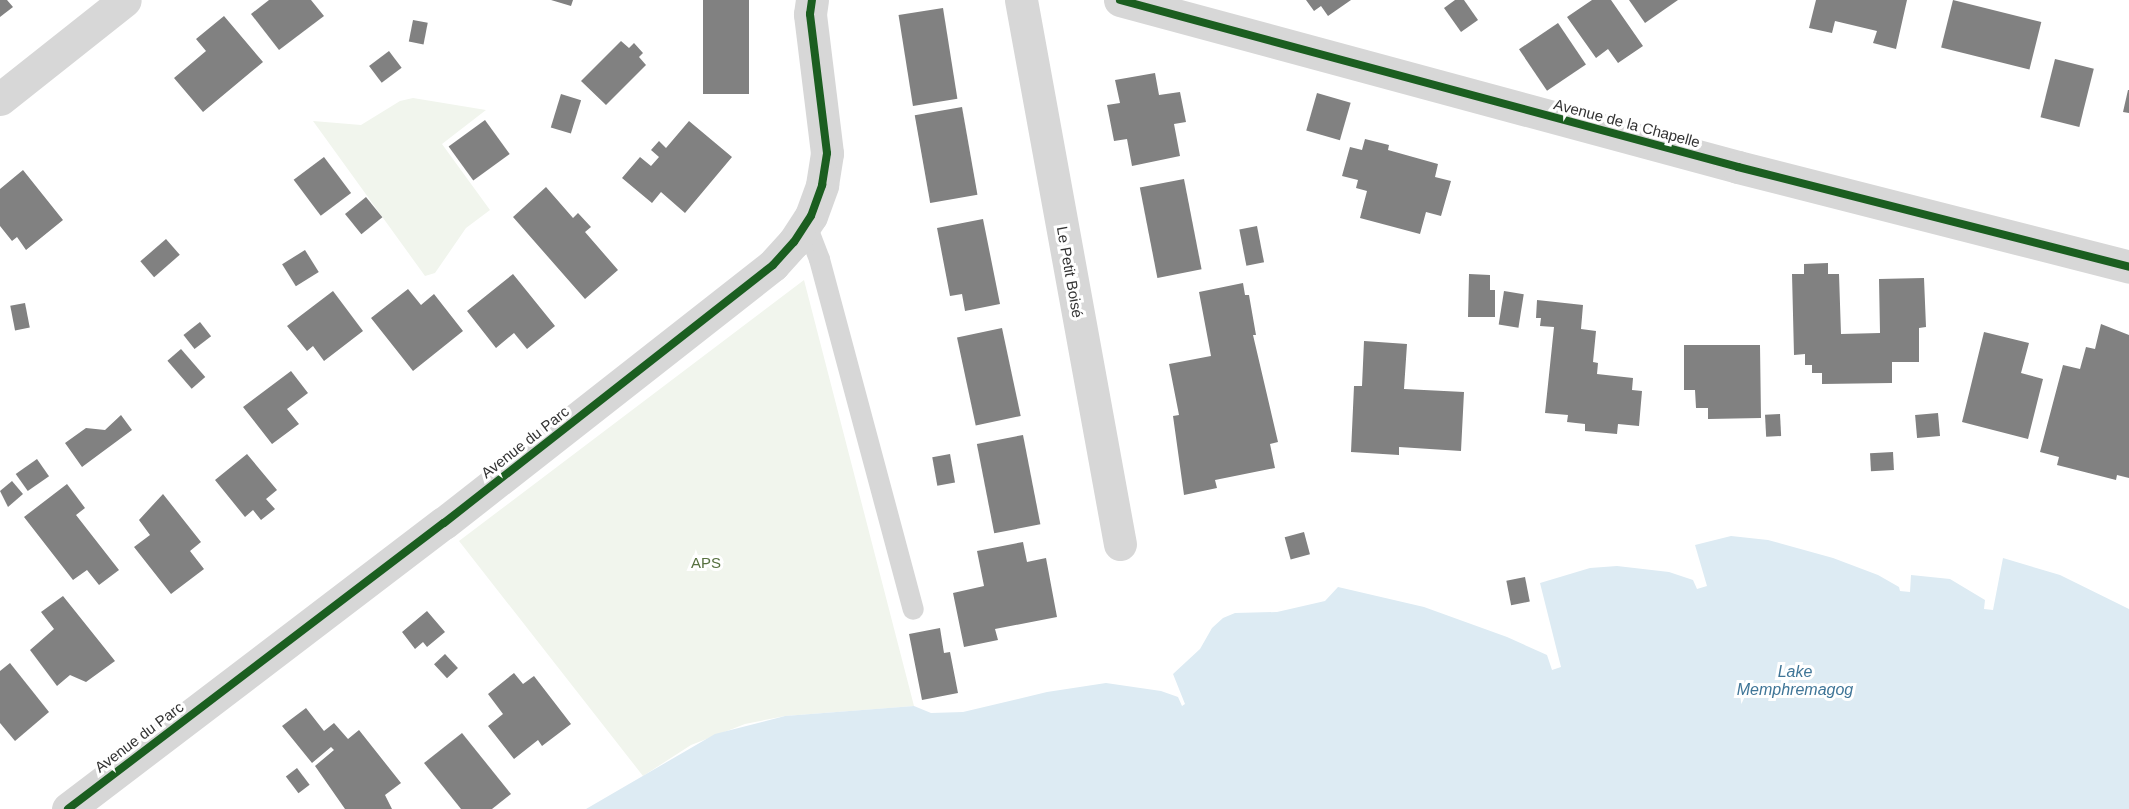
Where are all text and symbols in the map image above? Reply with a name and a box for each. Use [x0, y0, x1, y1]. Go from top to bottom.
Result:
street label: Avenue de la Chapelle [1552, 95, 1702, 151]
street label: Le Petit Boisé [1053, 225, 1087, 319]
street label: Avenue du Parc [478, 402, 572, 482]
park label: APS [691, 554, 721, 572]
water label: Lake Memphremagog [1737, 662, 1853, 700]
street label: Avenue du Parc [91, 698, 187, 776]

